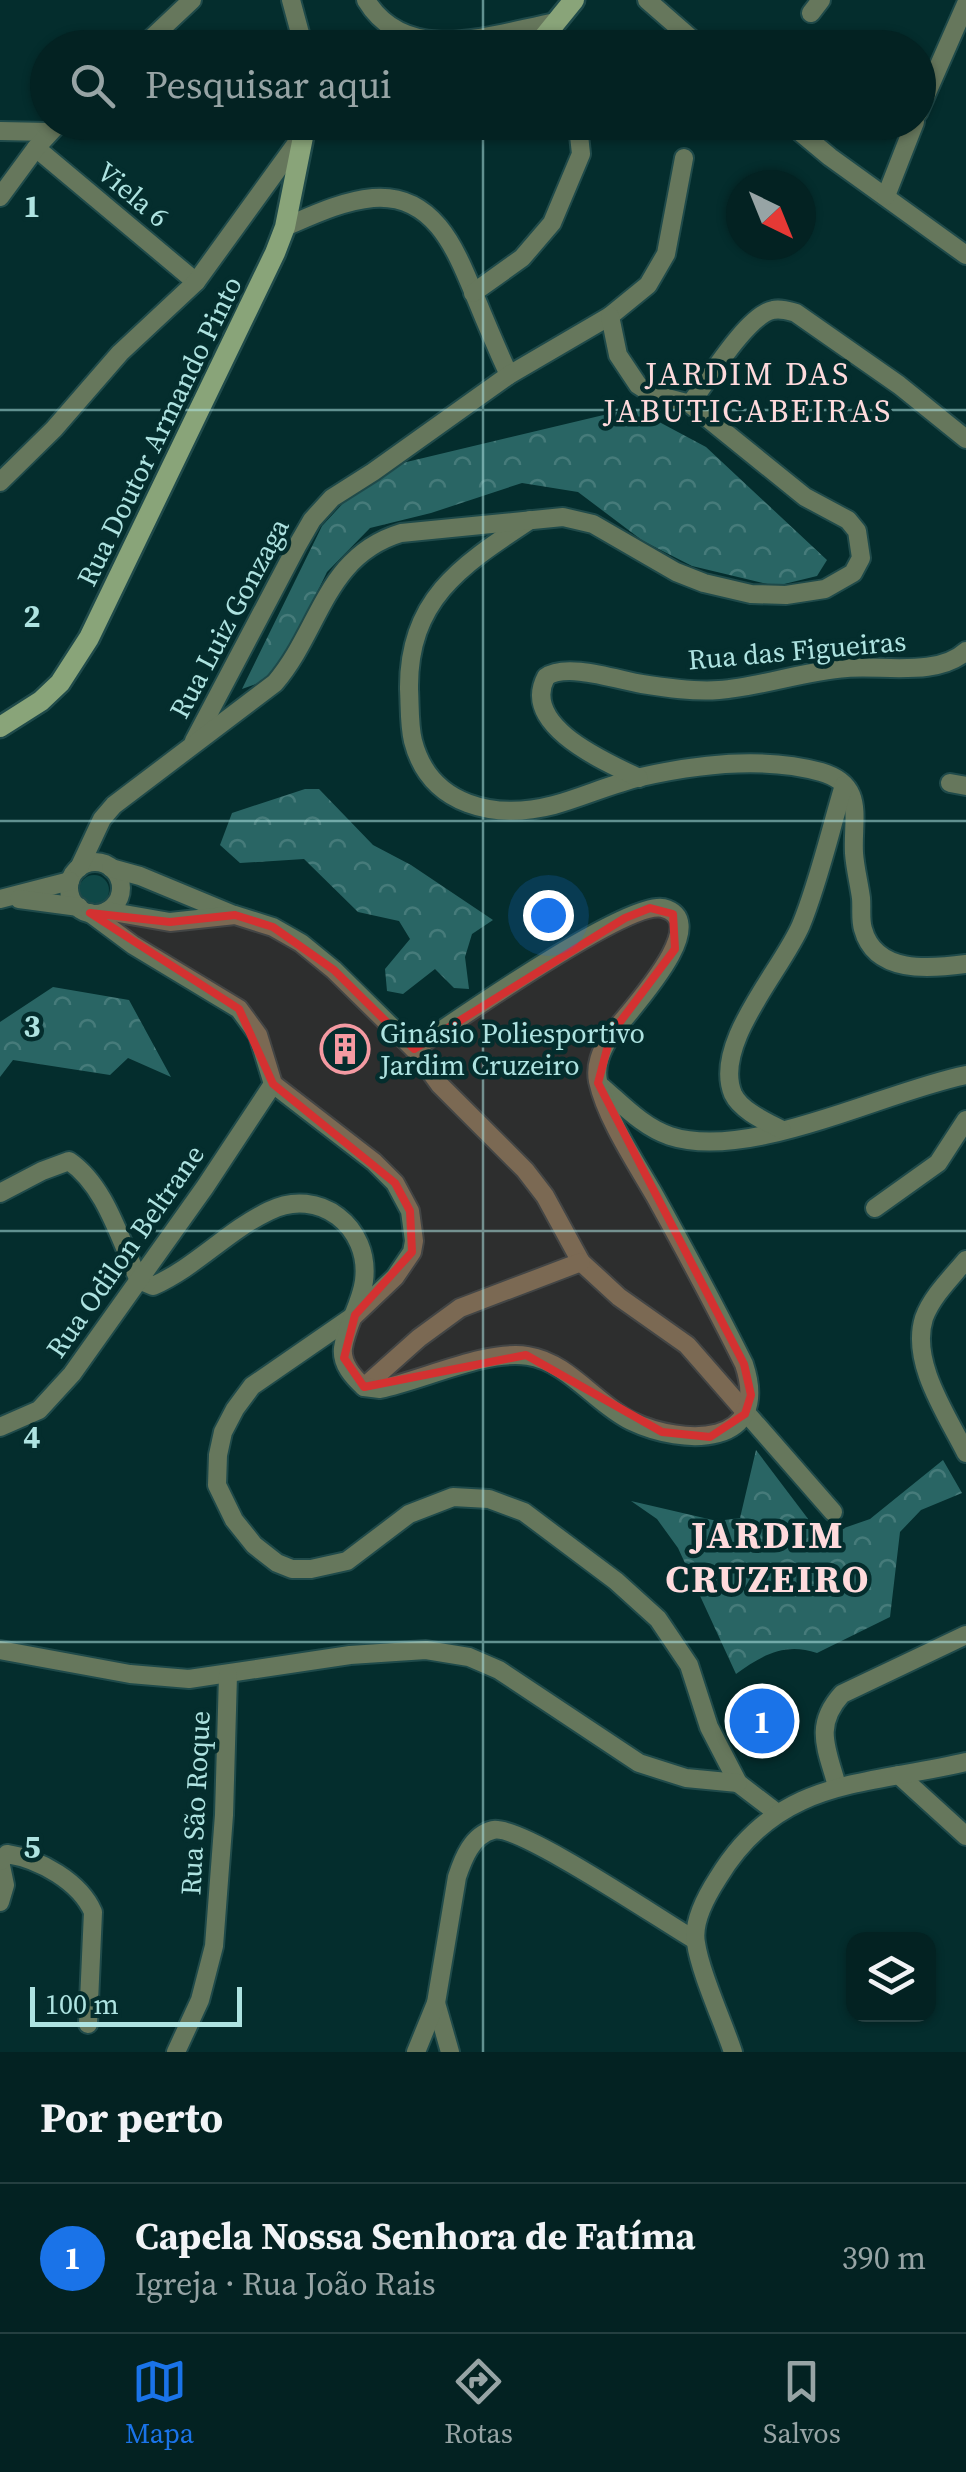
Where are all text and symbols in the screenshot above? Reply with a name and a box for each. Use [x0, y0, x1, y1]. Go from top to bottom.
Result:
search box [30, 30, 936, 140]
icon: search [65, 58, 120, 113]
text: Pesquisar aqui [145, 59, 392, 111]
street label: Viela 6 [89, 153, 177, 235]
north arrow [726, 170, 816, 260]
text: 1 [23, 184, 41, 228]
street label: Rua Doutor Armando Pinto [67, 270, 251, 592]
district label: JARDIM DAS JABUTICABEIRAS [602, 352, 893, 433]
street label: Rua Luiz Gonzaga [160, 511, 298, 725]
text: 2 [23, 594, 41, 638]
street label: Rua das Figueiras [686, 622, 908, 678]
your location [523, 890, 574, 941]
text: 3 [23, 1004, 41, 1048]
place label: Ginásio Poliesportivo Jardim Cruzeiro [379, 1014, 645, 1084]
building icon: Ginásio Poliesportivo Jardim Cruzeiro [319, 1023, 371, 1075]
street label: Rua Odilon Beltrane [37, 1137, 213, 1365]
text: 4 [23, 1415, 41, 1459]
district label: JARDIM CRUZEIRO [665, 1509, 871, 1605]
pin: 1 [730, 1684, 794, 1758]
street label: Rua São Roque [171, 1710, 219, 1896]
text: 5 [23, 1825, 41, 1869]
map controls [846, 1932, 936, 2022]
button: layers [846, 1932, 936, 2022]
scale bar [30, 1982, 242, 2026]
text: 100 m [45, 1985, 119, 2023]
text: Por perto [40, 2088, 223, 2146]
text: Capela Nossa Senhora de Fatíma [135, 2210, 696, 2262]
text: 1 [64, 2236, 81, 2280]
text: 390 m [842, 2236, 926, 2280]
text: Igreja · Rua João Rais [135, 2262, 436, 2306]
tab: Mapa [125, 2354, 194, 2452]
tab: Rotas [444, 2354, 513, 2452]
tab: Salvos [763, 2354, 841, 2452]

